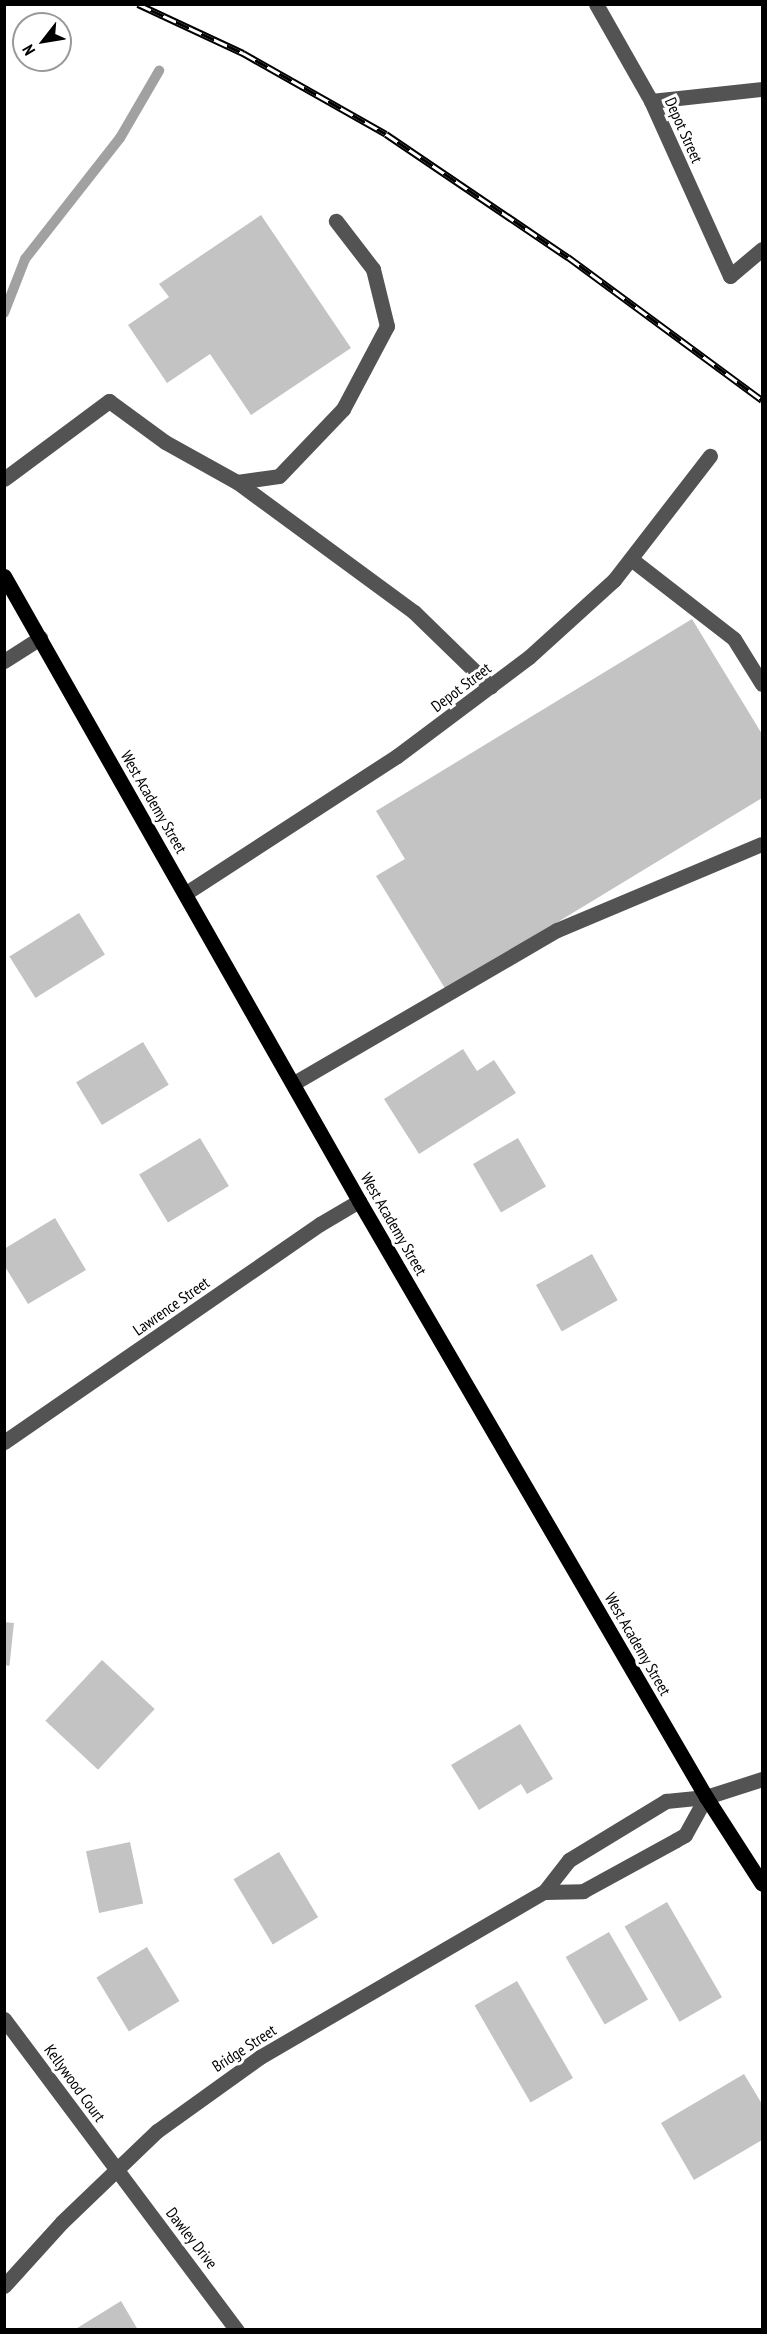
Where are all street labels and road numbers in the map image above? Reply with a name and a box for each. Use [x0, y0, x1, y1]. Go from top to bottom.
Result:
street label: Depot Street [661, 94, 707, 166]
street label: Depot Street [427, 658, 495, 716]
street label: West Academy Street [117, 747, 191, 857]
street label: West Academy Street [357, 1169, 431, 1279]
street label: Lawrence Street [129, 1273, 213, 1339]
street label: West Academy Street [601, 1589, 675, 1699]
street label: Bridge Street [208, 2020, 280, 2076]
street label: Kellywood Court [41, 2041, 109, 2125]
street label: Dawley Drive [162, 2203, 222, 2273]

